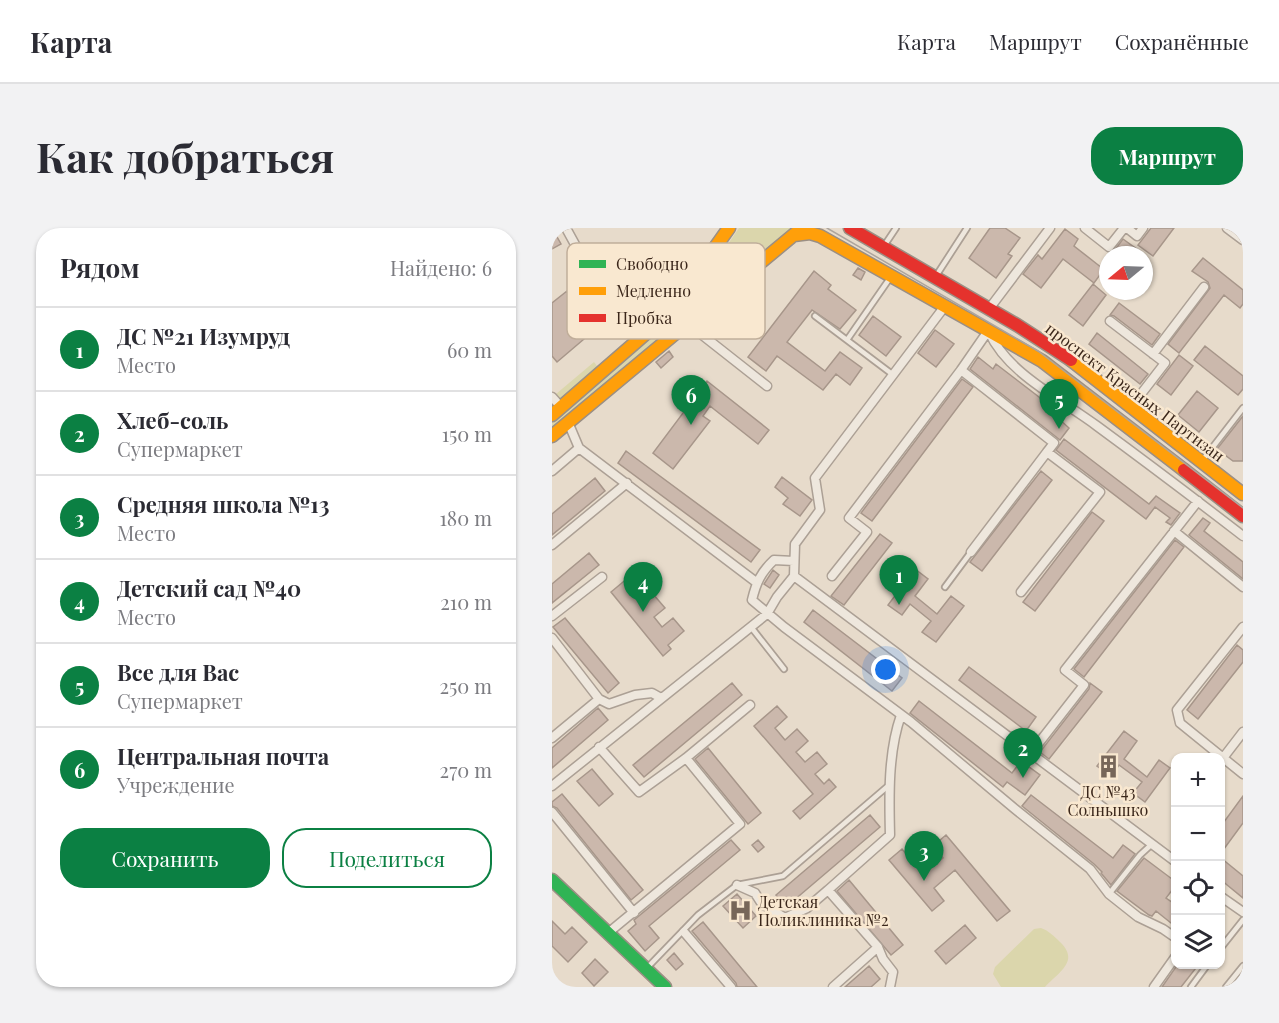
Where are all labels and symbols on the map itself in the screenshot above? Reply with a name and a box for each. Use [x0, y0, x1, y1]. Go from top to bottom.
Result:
legend [567, 243, 765, 339]
north arrow [1099, 246, 1153, 300]
text: Свободно [616, 253, 688, 274]
text: Медленно [616, 280, 691, 301]
text: Пробка [616, 307, 672, 328]
street label: проспект Красных Партизан [1042, 317, 1229, 466]
pin: 6 [672, 376, 710, 425]
pin: 5 [1040, 380, 1078, 429]
pin: 1 [880, 556, 918, 605]
pin: 4 [624, 562, 662, 612]
your location [871, 655, 900, 684]
pin: 2 [1004, 728, 1042, 778]
building icon: ДС №43 Солнышко [1095, 754, 1121, 780]
place label: ДС №43 Солнышко [1068, 781, 1149, 820]
pin: 3 [904, 832, 944, 881]
place label: Детская Поликлиника №2 [758, 891, 889, 930]
hospital icon: Детская Поликлиника №2 [727, 898, 753, 924]

